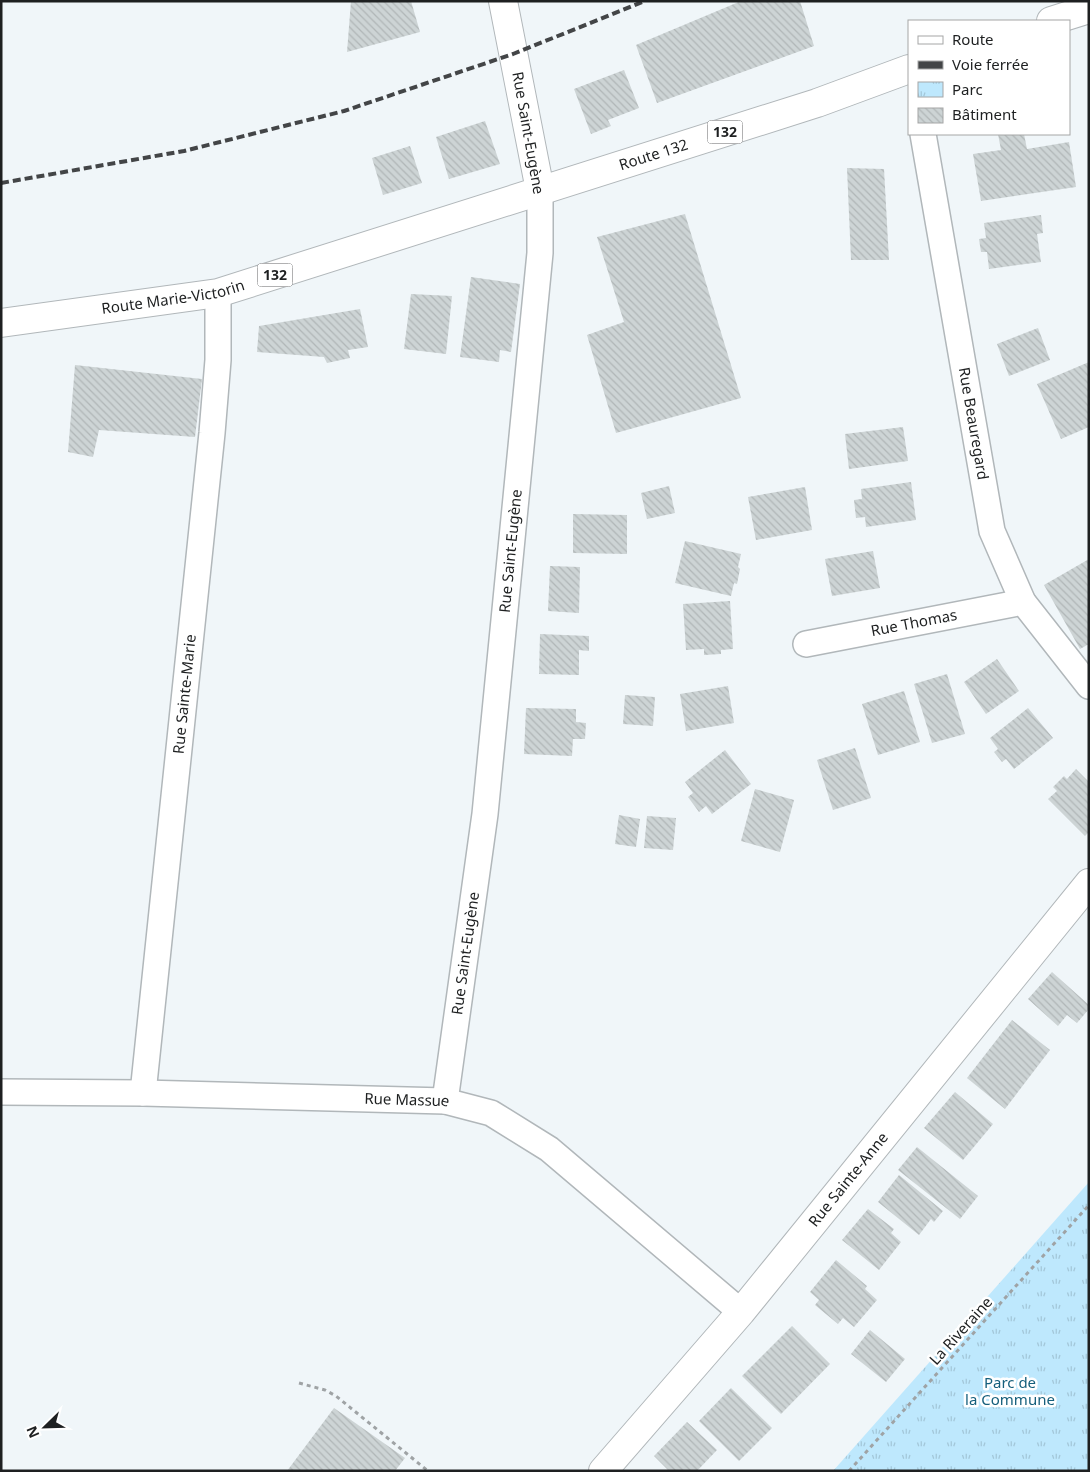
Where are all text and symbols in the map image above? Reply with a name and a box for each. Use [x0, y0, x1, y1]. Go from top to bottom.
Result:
legend [908, 20, 1070, 135]
text: Route [952, 29, 994, 49]
text: Voie ferrée [952, 54, 1029, 74]
street label: Rue Saint-Eugène [508, 70, 550, 196]
text: Parc [952, 79, 983, 99]
text: Bâtiment [952, 104, 1017, 124]
road number: 132 [708, 120, 742, 144]
street label: Route 132 [616, 134, 690, 174]
road number: 132 [258, 264, 292, 286]
street label: Route Marie-Victorin [100, 274, 247, 318]
street label: Rue Beauregard [955, 366, 994, 481]
street label: Rue Saint-Eugène [494, 488, 526, 614]
street label: Rue Thomas [869, 604, 959, 640]
street label: Rue Sainte-Marie [168, 633, 200, 755]
street label: Rue Saint-Eugène [446, 890, 483, 1016]
street label: Rue Massue [364, 1088, 452, 1111]
street label: Rue Sainte-Anne [803, 1128, 892, 1230]
street label: La Riveraine [924, 1292, 996, 1369]
park label: Parc de la Commune [965, 1372, 1055, 1409]
north arrow [20, 1402, 70, 1452]
text: N [22, 1423, 44, 1441]

